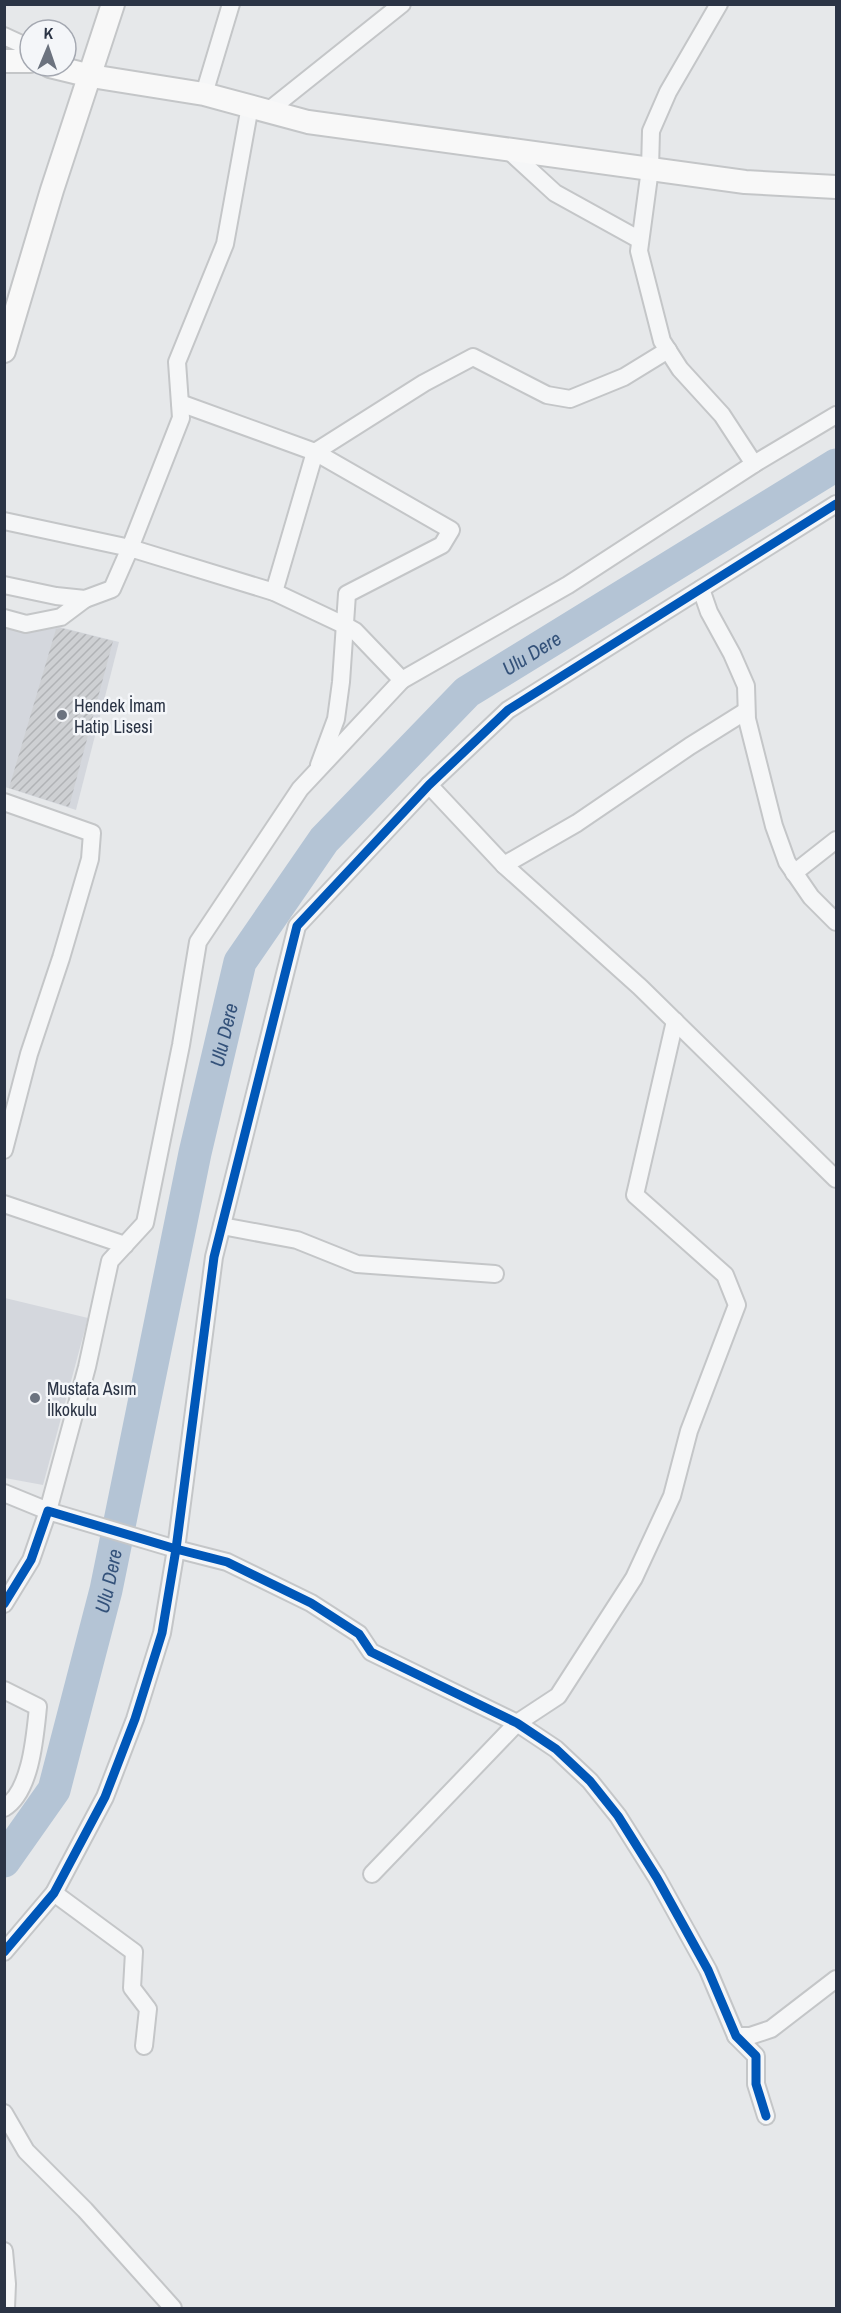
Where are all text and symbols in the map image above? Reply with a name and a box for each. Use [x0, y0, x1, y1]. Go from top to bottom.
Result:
north arrow [18, 18, 78, 78]
text: K [43, 22, 54, 44]
water label: Ulu Dere [497, 624, 566, 681]
place label: Hendek İmam Hatip Lisesi [74, 693, 166, 739]
marker: Hendek İmam Hatip Lisesi [55, 708, 69, 722]
water label: Ulu Dere [202, 1000, 243, 1069]
place label: Mustafa Asım İlkokulu [47, 1376, 136, 1422]
marker: Mustafa Asım İlkokulu [28, 1391, 42, 1405]
water label: Ulu Dere [87, 1546, 128, 1616]

